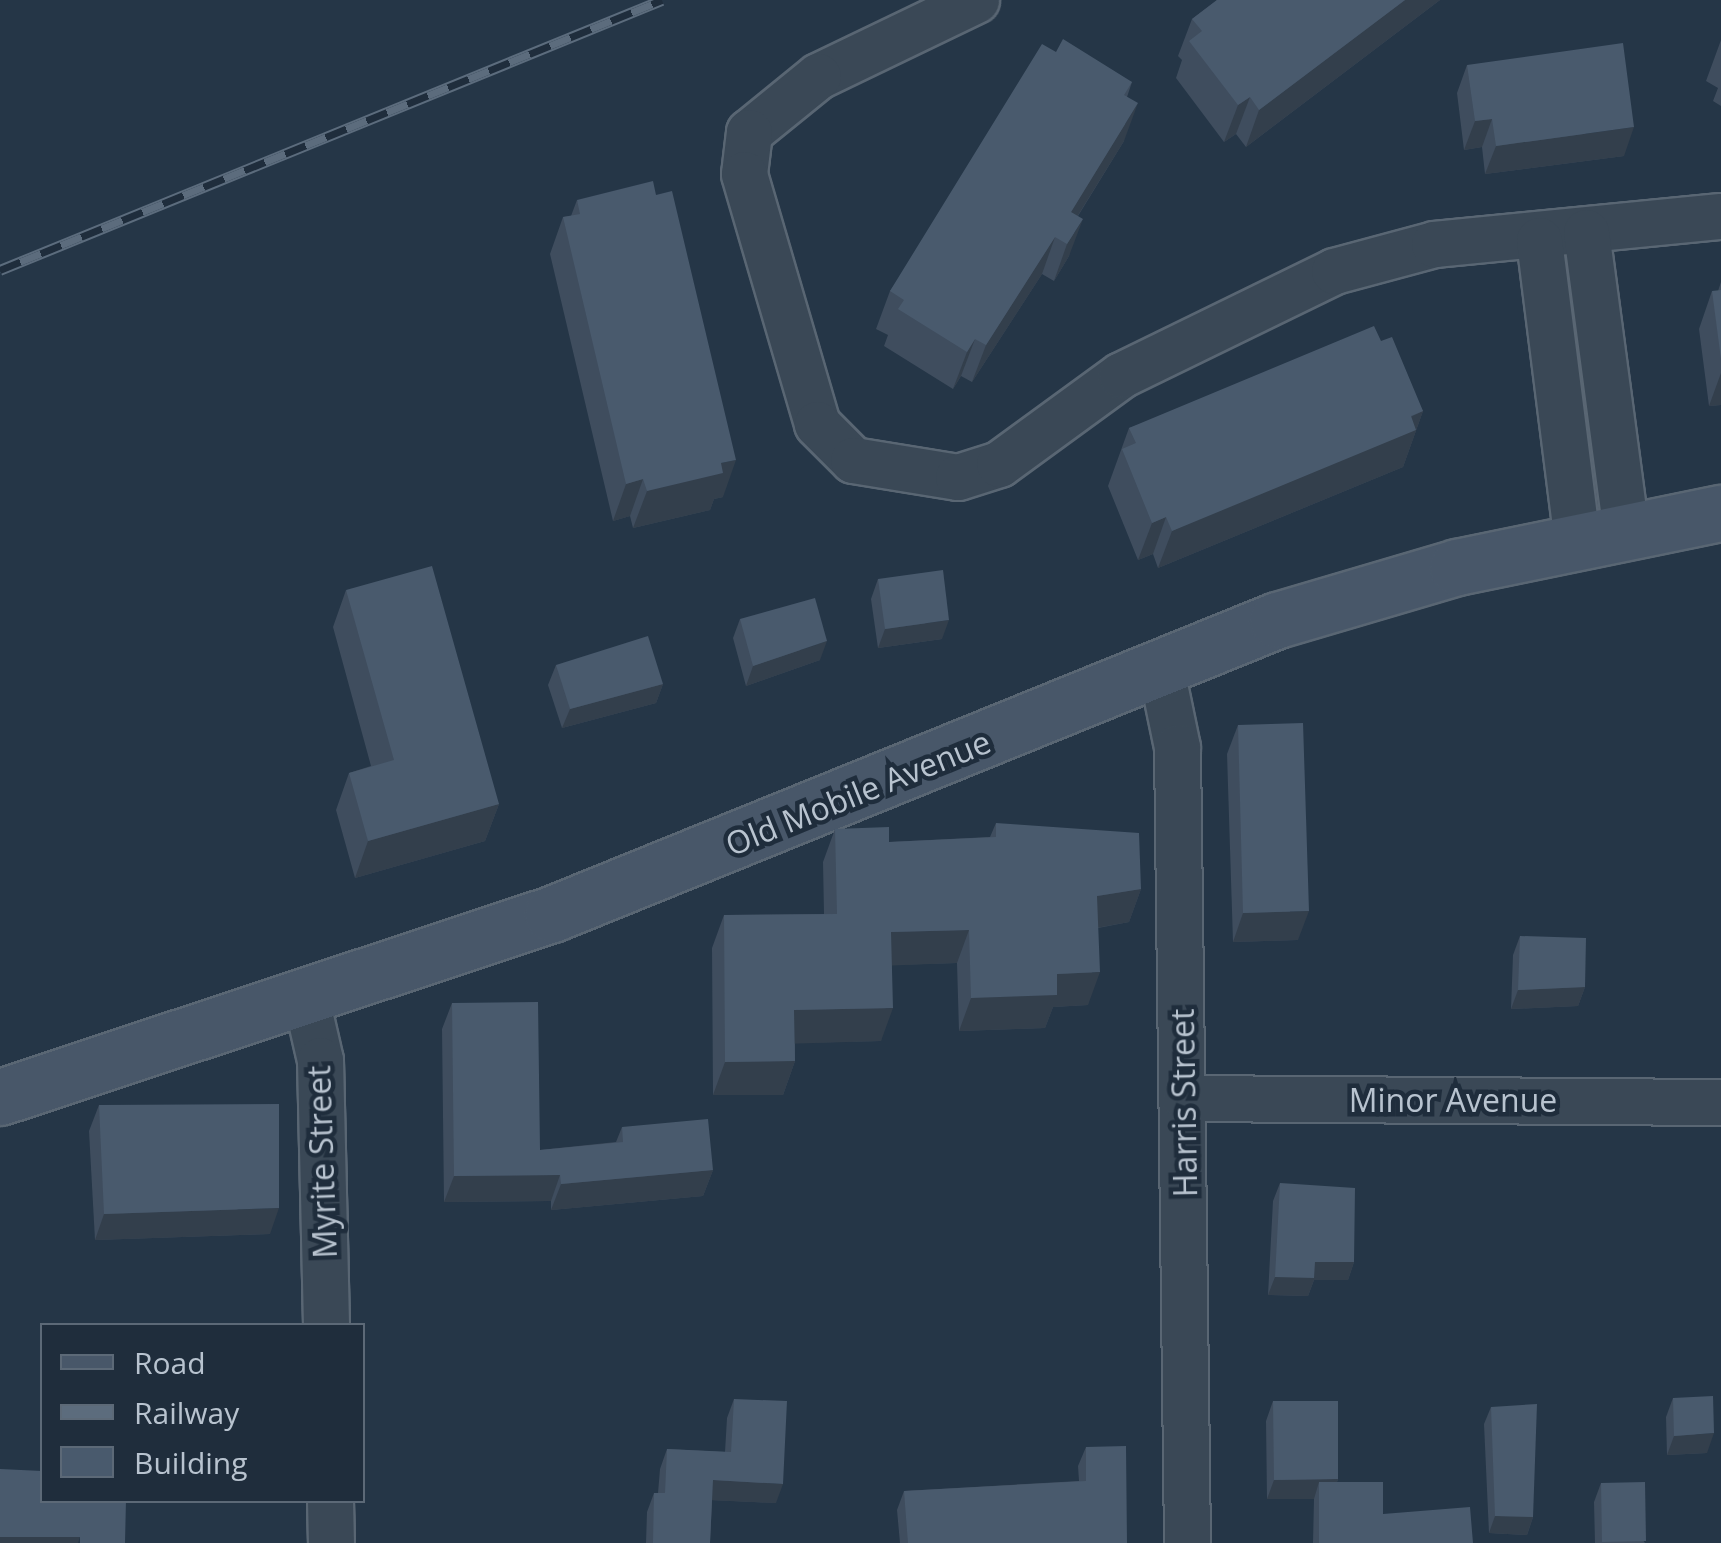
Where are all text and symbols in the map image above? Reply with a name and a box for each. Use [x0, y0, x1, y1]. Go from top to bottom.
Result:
street label: Old Mobile Avenue [720, 722, 996, 864]
street label: Harris Street [1163, 1008, 1205, 1198]
street label: Myrite Street [299, 1065, 345, 1259]
street label: Minor Avenue [1349, 1081, 1557, 1119]
legend [40, 1323, 365, 1503]
text: Road [134, 1342, 206, 1383]
text: Railway [134, 1392, 239, 1433]
text: Building [134, 1442, 248, 1483]

